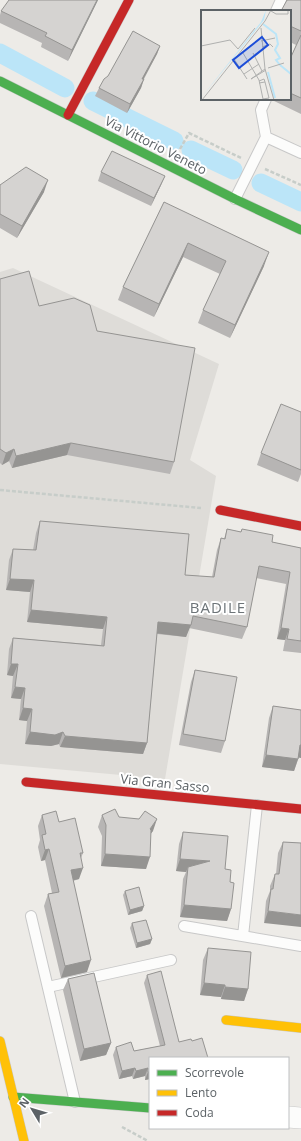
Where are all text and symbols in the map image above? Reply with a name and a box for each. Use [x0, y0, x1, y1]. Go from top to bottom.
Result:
inset map [201, 10, 291, 100]
street label: Via Vittorio Veneto [102, 111, 210, 179]
district label: BADILE [190, 597, 246, 617]
street label: Via Gran Sasso [120, 769, 211, 797]
legend [149, 1057, 289, 1129]
text: Scorrevole [185, 1064, 244, 1081]
text: Lento [185, 1084, 217, 1101]
north arrow [12, 1089, 52, 1129]
text: N [15, 1094, 32, 1111]
text: Coda [185, 1104, 214, 1121]

